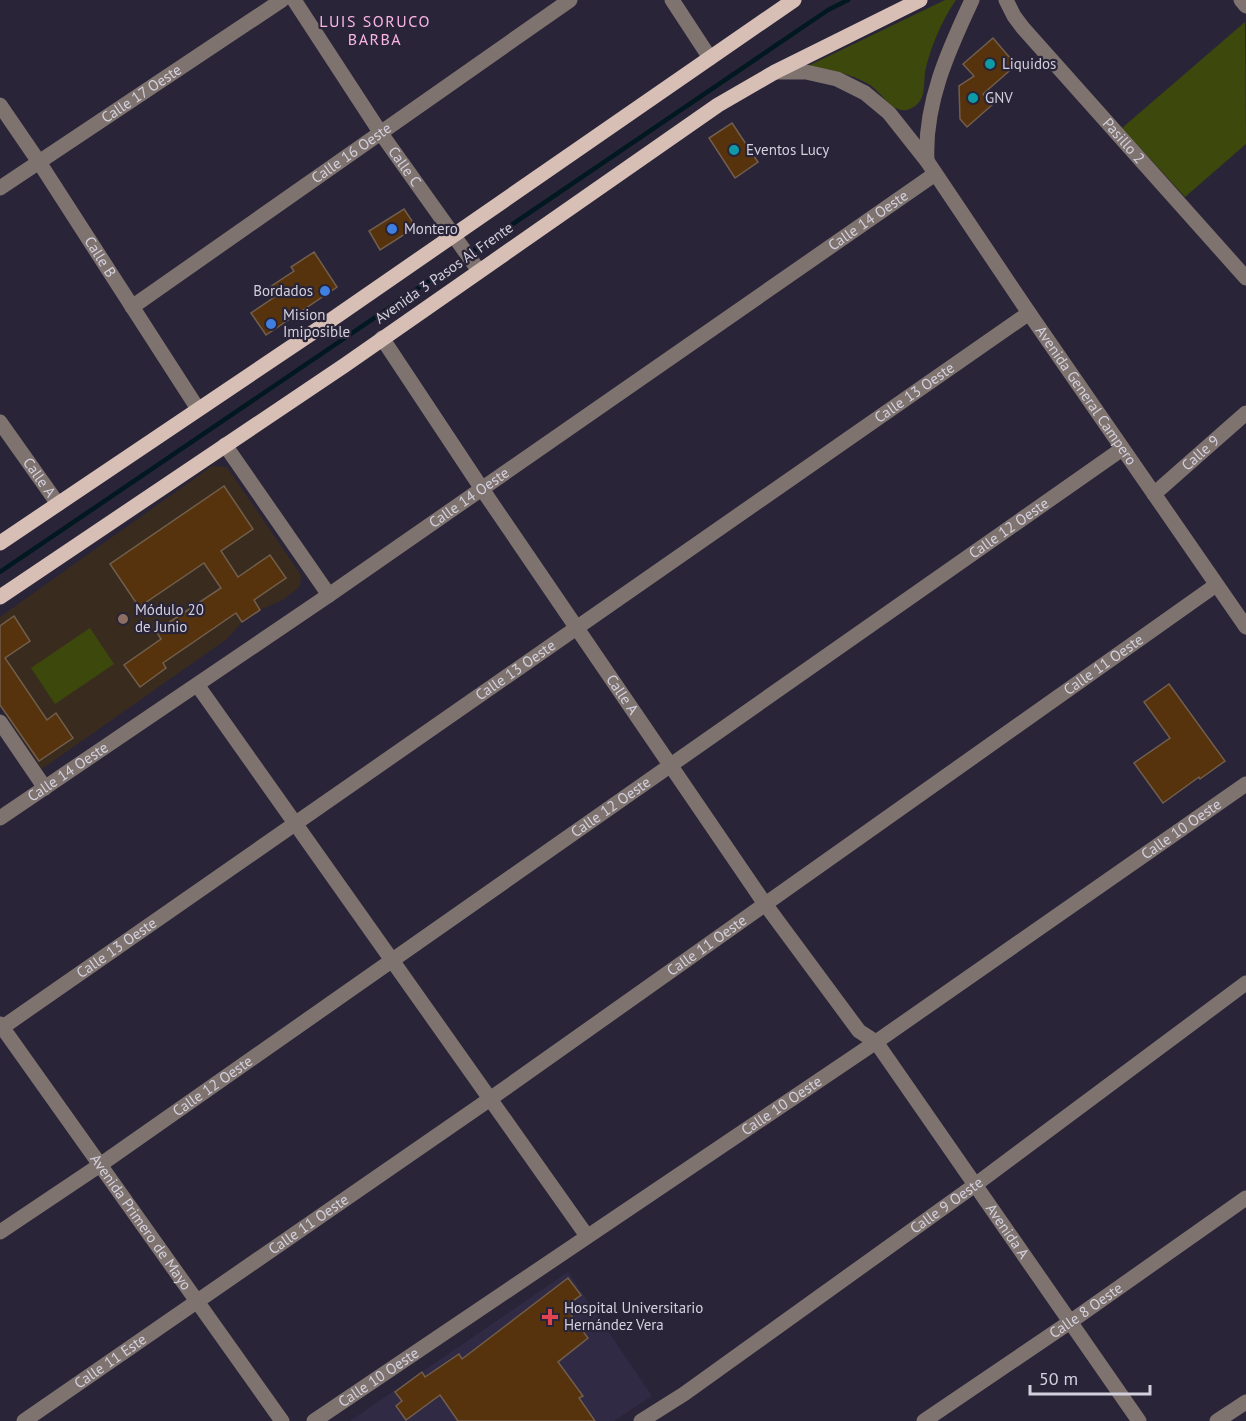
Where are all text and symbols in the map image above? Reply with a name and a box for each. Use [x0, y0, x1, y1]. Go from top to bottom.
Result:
district label: LUIS SORUCO BARBA [319, 11, 431, 49]
place label: Liquidos [1002, 54, 1056, 73]
marker: Liquidos [983, 57, 997, 71]
street label: Calle 17 Oeste [97, 60, 185, 127]
place label: GNV [985, 88, 1013, 107]
marker: GNV [966, 91, 980, 105]
street label: Pasillo 2 [1099, 114, 1149, 167]
street label: Calle 16 Oeste [308, 118, 395, 187]
place label: Eventos Lucy [746, 140, 829, 159]
street label: Calle C [384, 143, 426, 190]
marker: Eventos Lucy [727, 143, 741, 157]
street label: Calle 14 Oeste [824, 186, 912, 254]
street label: Avenida 3 Pasos Al Frente [371, 218, 517, 328]
place label: Montero [404, 219, 458, 238]
marker: Montero [385, 222, 399, 236]
street label: Calle B [80, 233, 121, 281]
place label: Bordados [253, 281, 313, 300]
marker: Bordados [318, 284, 332, 298]
place label: Mision Imiposible [283, 305, 350, 341]
marker: Mision Imiposible [264, 317, 278, 331]
street label: Avenida General Campero [1032, 322, 1141, 469]
street label: Calle 13 Oeste [870, 358, 958, 427]
street label: Calle 9 [1177, 431, 1223, 474]
street label: Calle A [19, 454, 60, 501]
street label: Calle 14 Oeste [425, 463, 513, 532]
street label: Calle 12 Oeste [965, 493, 1052, 562]
place label: Módulo 20 de Junio [135, 600, 204, 636]
marker: Módulo 20 de Junio [116, 612, 130, 626]
street label: Calle 11 Oeste [1060, 630, 1147, 699]
street label: Calle 13 Oeste [471, 635, 559, 704]
street label: Calle A [602, 671, 643, 718]
street label: Calle 14 Oeste [24, 738, 112, 806]
street label: Calle 12 Oeste [567, 772, 654, 841]
street label: Calle 10 Oeste [1137, 794, 1225, 863]
street label: Calle 11 Oeste [663, 910, 750, 980]
street label: Calle 13 Oeste [73, 913, 160, 982]
street label: Calle 12 Oeste [169, 1051, 256, 1120]
street label: Calle 10 Oeste [737, 1071, 825, 1139]
street label: Avenida Primero de Mayo [86, 1150, 196, 1294]
street label: Calle 9 Oeste [906, 1172, 986, 1238]
street label: Calle 11 Oeste [265, 1190, 352, 1258]
street label: Avenida A [982, 1200, 1034, 1262]
street label: Calle 8 Oeste [1045, 1278, 1126, 1342]
place label: Hospital Universitario Hernández Vera [564, 1298, 703, 1334]
marker: Hospital Universitario Hernández Vera [541, 1308, 559, 1326]
street label: Calle 11 Este [70, 1329, 150, 1392]
street label: Calle 10 Oeste [334, 1343, 422, 1411]
scale bar [1030, 1358, 1150, 1396]
text: 50 m [1039, 1367, 1078, 1390]

